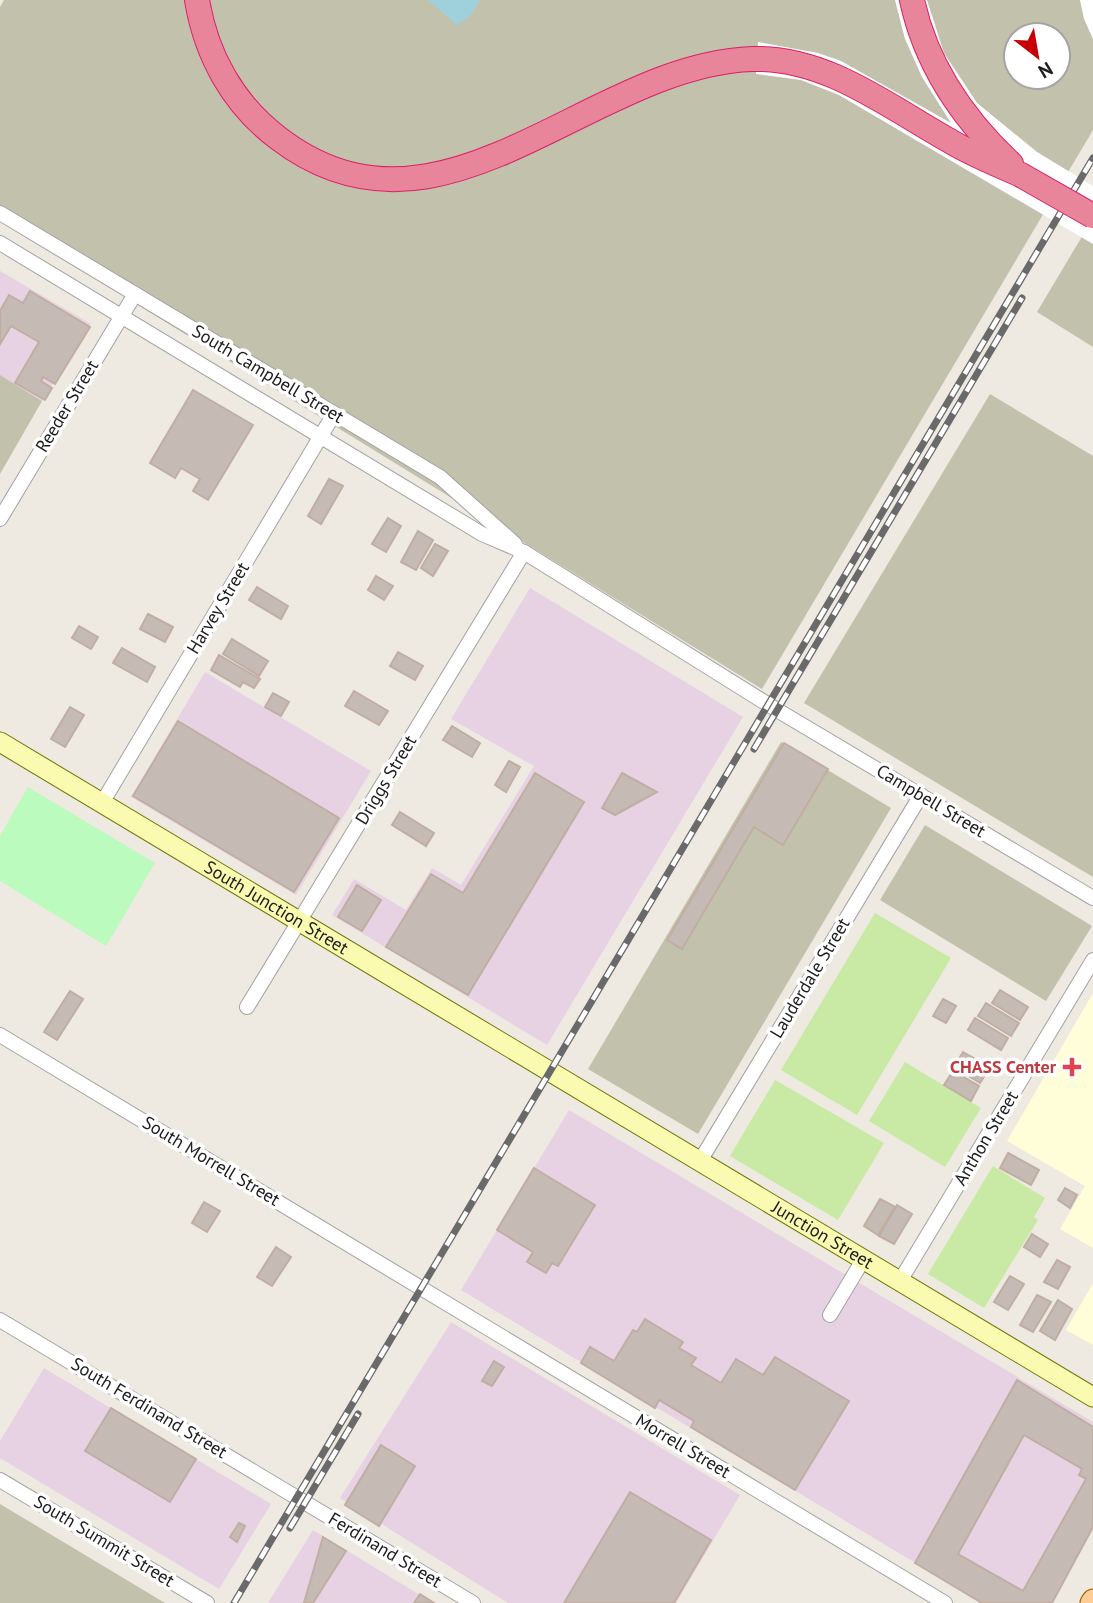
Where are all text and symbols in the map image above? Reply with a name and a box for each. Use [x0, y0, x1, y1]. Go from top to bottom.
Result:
north arrow [1002, 21, 1072, 91]
text: N [1034, 57, 1057, 84]
street label: South Campbell Street [188, 319, 348, 428]
street label: Reeder Street [30, 355, 103, 456]
street label: Harvey Street [181, 558, 254, 658]
street label: Driggs Street [350, 731, 421, 829]
street label: Campbell Street [872, 759, 990, 842]
street label: South Junction Street [200, 855, 353, 959]
street label: Lauderdale Street [765, 913, 855, 1042]
place label: CHASS Center [950, 1055, 1057, 1078]
marker: CHASS Center [1062, 1057, 1082, 1077]
street label: Anthon Street [948, 1086, 1023, 1189]
street label: South Morrell Street [138, 1110, 284, 1211]
street label: Junction Street [767, 1195, 878, 1274]
street label: South Ferdinand Street [67, 1352, 231, 1463]
street label: Morrell Street [632, 1408, 735, 1483]
street label: South Summit Street [30, 1490, 179, 1592]
street label: Ferdinand Street [324, 1507, 446, 1592]

